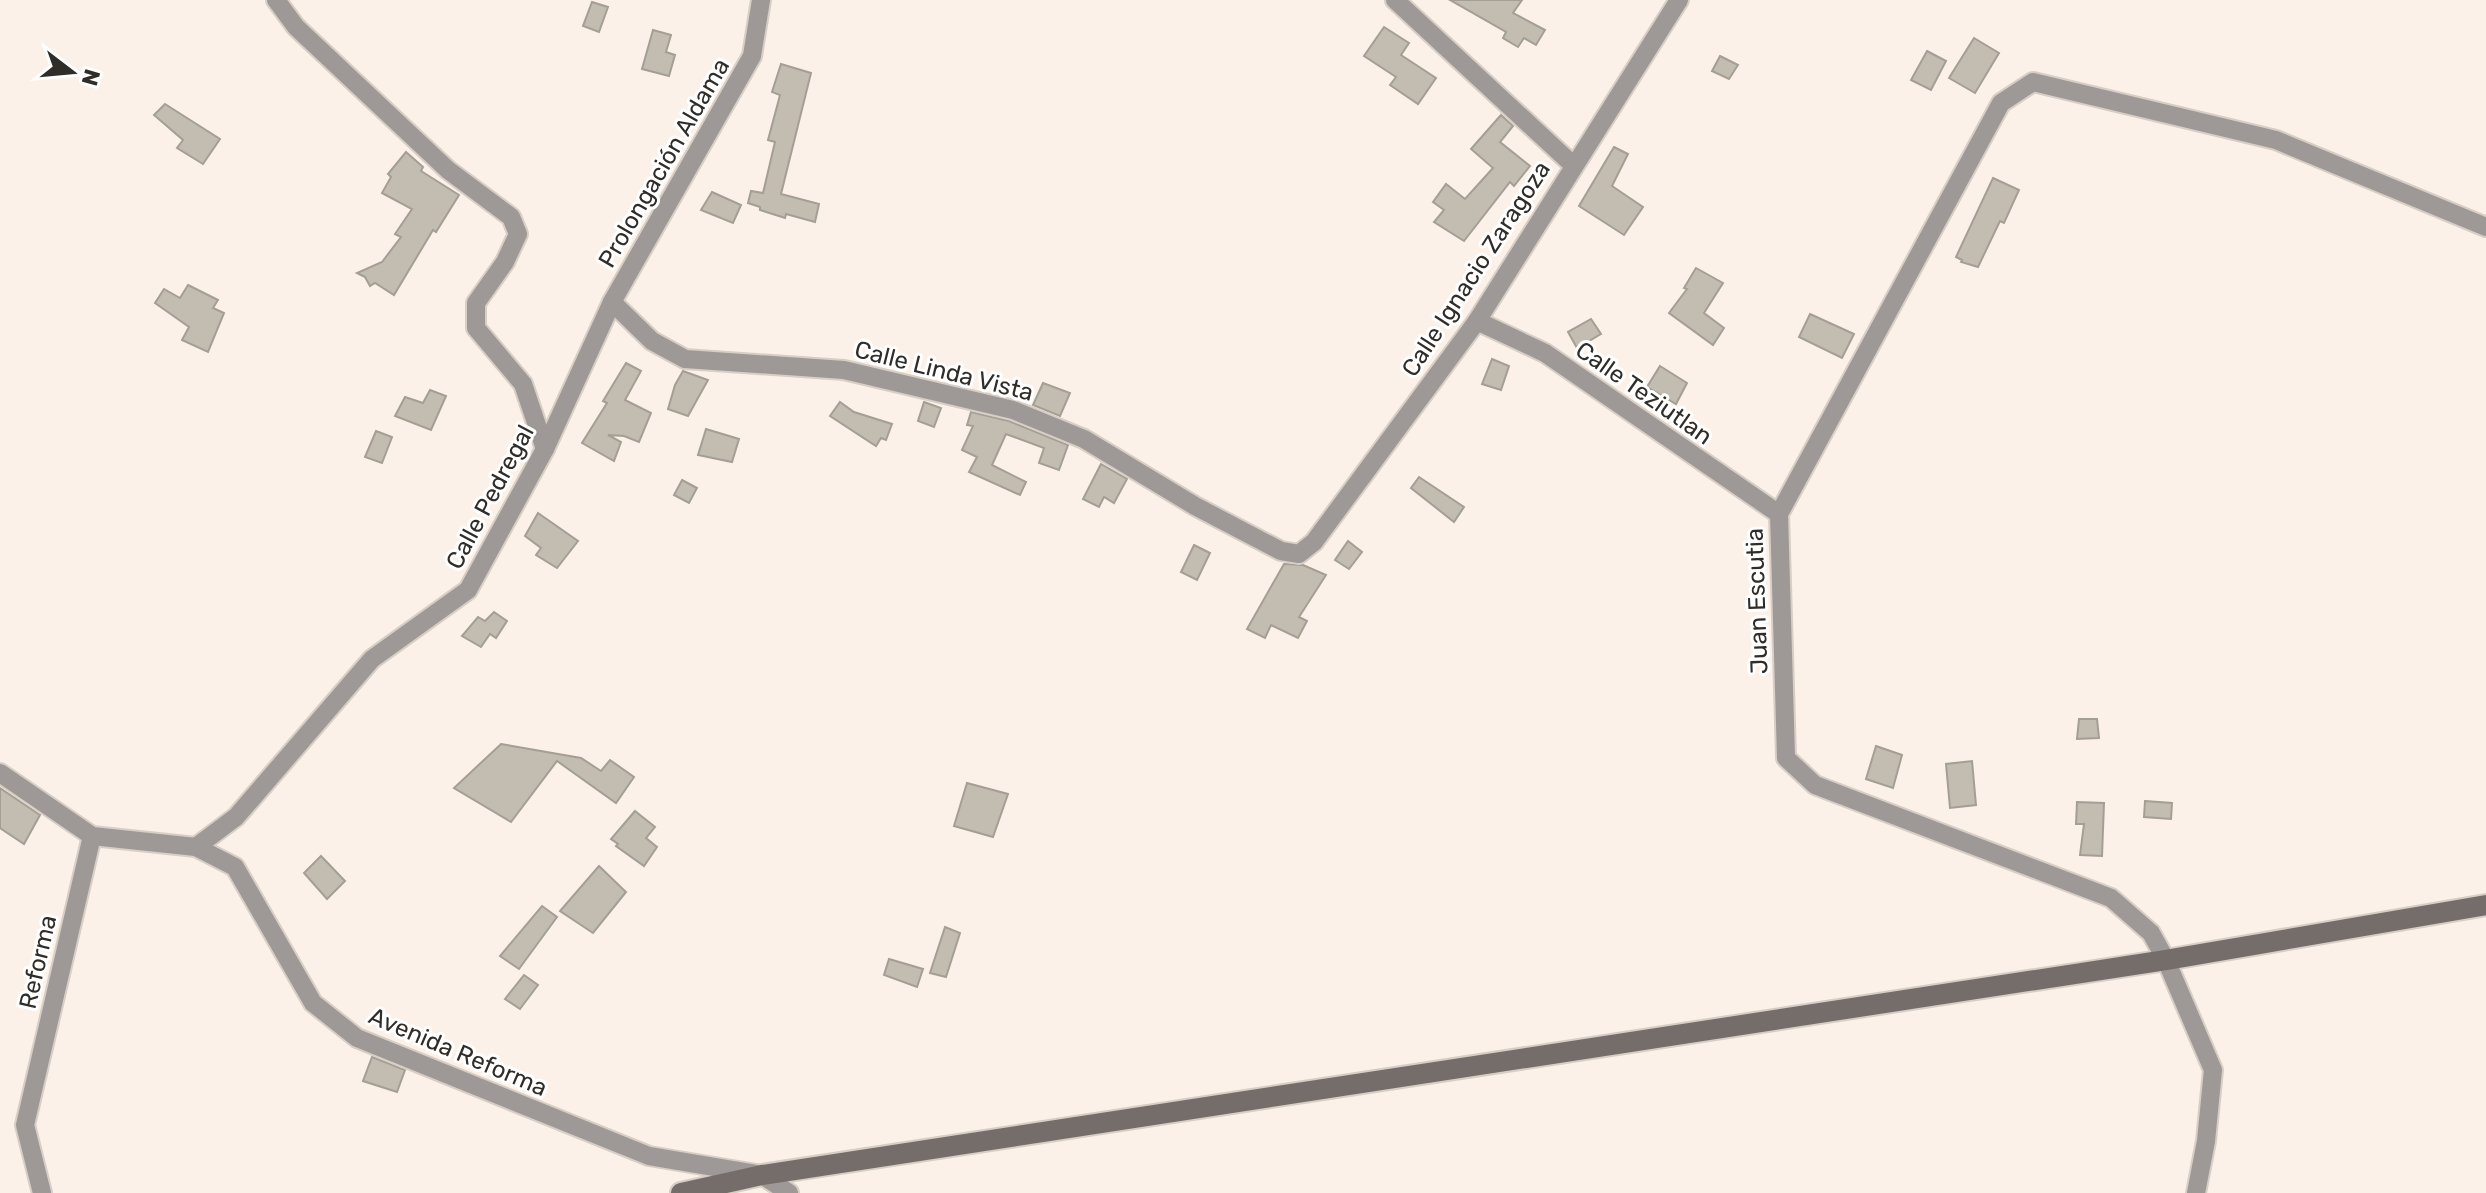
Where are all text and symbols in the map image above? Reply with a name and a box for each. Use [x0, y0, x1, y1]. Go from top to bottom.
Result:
north arrow [32, 32, 112, 112]
street label: Prolongación Aldama [593, 54, 735, 272]
text: N [76, 66, 106, 89]
street label: Calle Ignacio Zaragoza [1396, 156, 1556, 382]
street label: Calle Linda Vista [852, 335, 1036, 407]
street label: Calle Teziutlan [1570, 336, 1718, 450]
street label: Calle Pedregal [440, 420, 540, 574]
street label: Juan Escutia [1740, 527, 1774, 675]
street label: Reforma [14, 912, 62, 1012]
street label: Avenida Reforma [365, 1002, 551, 1102]

